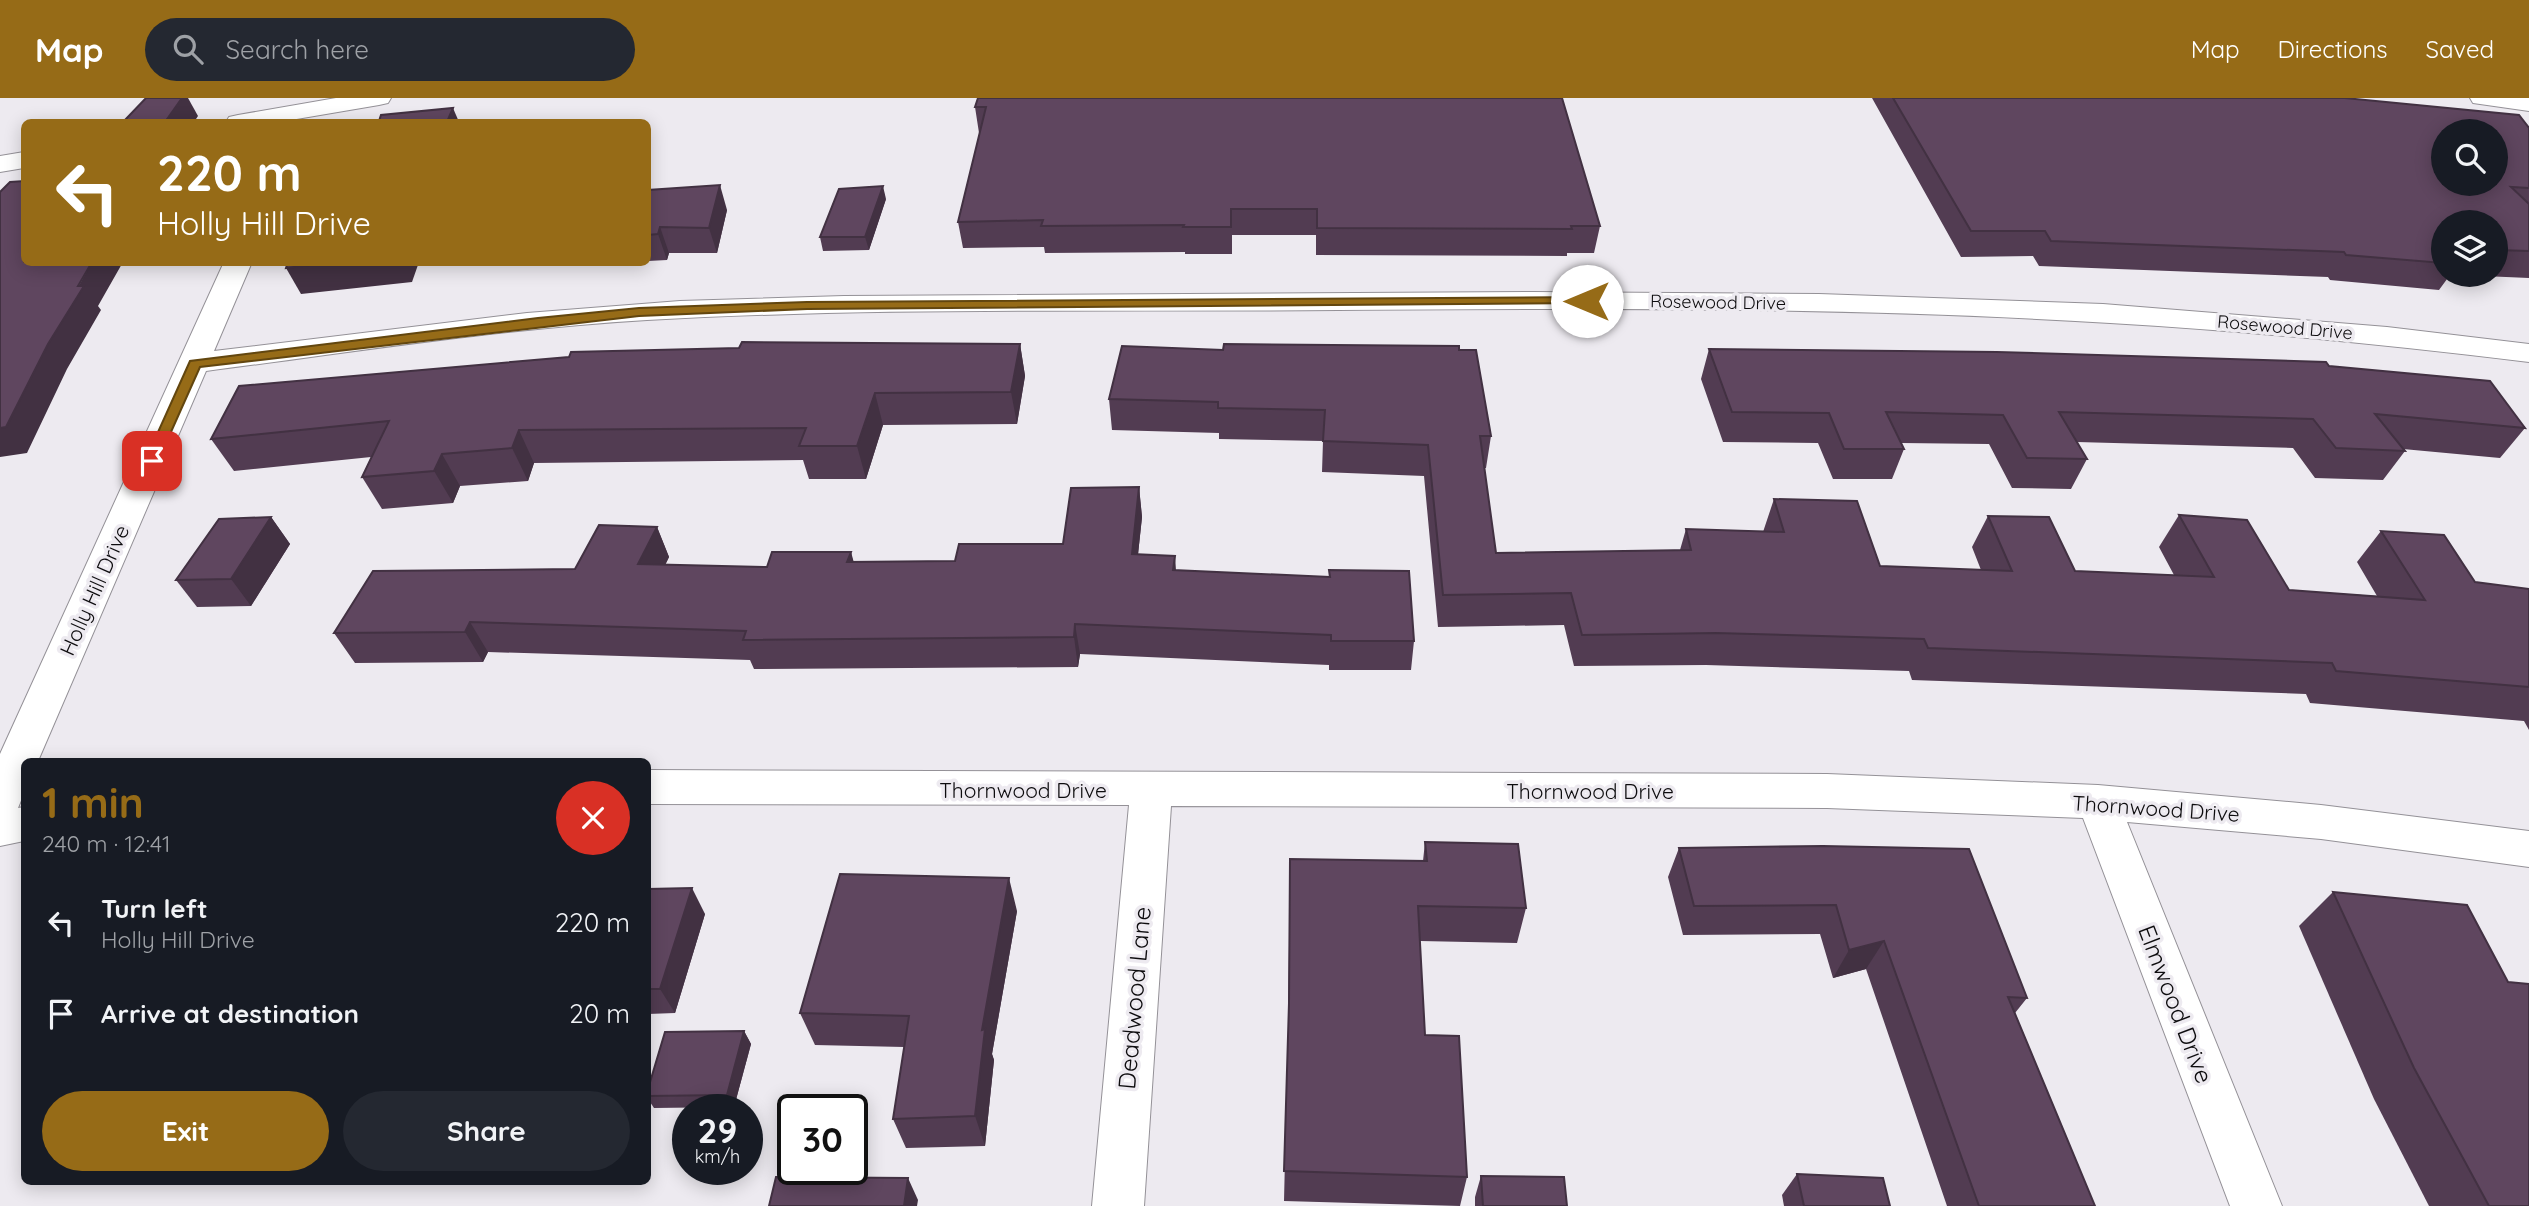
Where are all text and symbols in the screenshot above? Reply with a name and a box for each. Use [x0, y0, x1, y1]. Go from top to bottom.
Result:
search box [145, 18, 635, 81]
text: Map [35, 29, 103, 70]
icon: search [169, 30, 207, 68]
text: Search here [225, 33, 369, 66]
text: Map [2191, 34, 2240, 64]
text: Directions [2278, 34, 2388, 64]
text: Saved [2426, 34, 2494, 64]
map controls [2431, 119, 2508, 287]
button: search [2431, 119, 2508, 196]
text: 220 m [157, 142, 302, 203]
icon: left [42, 147, 133, 238]
text: Holly Hill Drive [157, 203, 371, 243]
button: layers [2431, 210, 2508, 287]
position arrow [1550, 264, 1624, 338]
street label: Rosewood Drive [1650, 289, 1786, 315]
street label: Rosewood Drive [2216, 310, 2354, 344]
pin [122, 431, 182, 491]
icon: arrive [133, 442, 171, 480]
street label: Holly Hill Drive [54, 521, 134, 659]
text: 1 min [42, 776, 144, 829]
street label: Thornwood Drive [939, 777, 1107, 803]
street label: Thornwood Drive [1506, 778, 1674, 804]
button: close [556, 781, 630, 855]
street label: Thornwood Drive [2071, 789, 2241, 827]
text: 240 m · 12:41 [42, 829, 171, 858]
text: Turn left [101, 892, 208, 925]
icon: left [42, 904, 80, 942]
text: 220 m [555, 906, 630, 939]
street label: Deadwood Lane [1111, 906, 1157, 1090]
street label: Elmwood Drive [2132, 921, 2220, 1087]
text: Holly Hill Drive [101, 925, 255, 954]
icon: arrive [42, 995, 80, 1033]
text: Arrive at destination [101, 997, 359, 1030]
text: 20 m [569, 997, 630, 1030]
button: Exit [42, 1091, 329, 1171]
button: Share [343, 1091, 630, 1171]
speed limit sign: 30 [777, 1094, 868, 1185]
text: 29 [698, 1108, 737, 1152]
text: km/h [695, 1145, 740, 1168]

